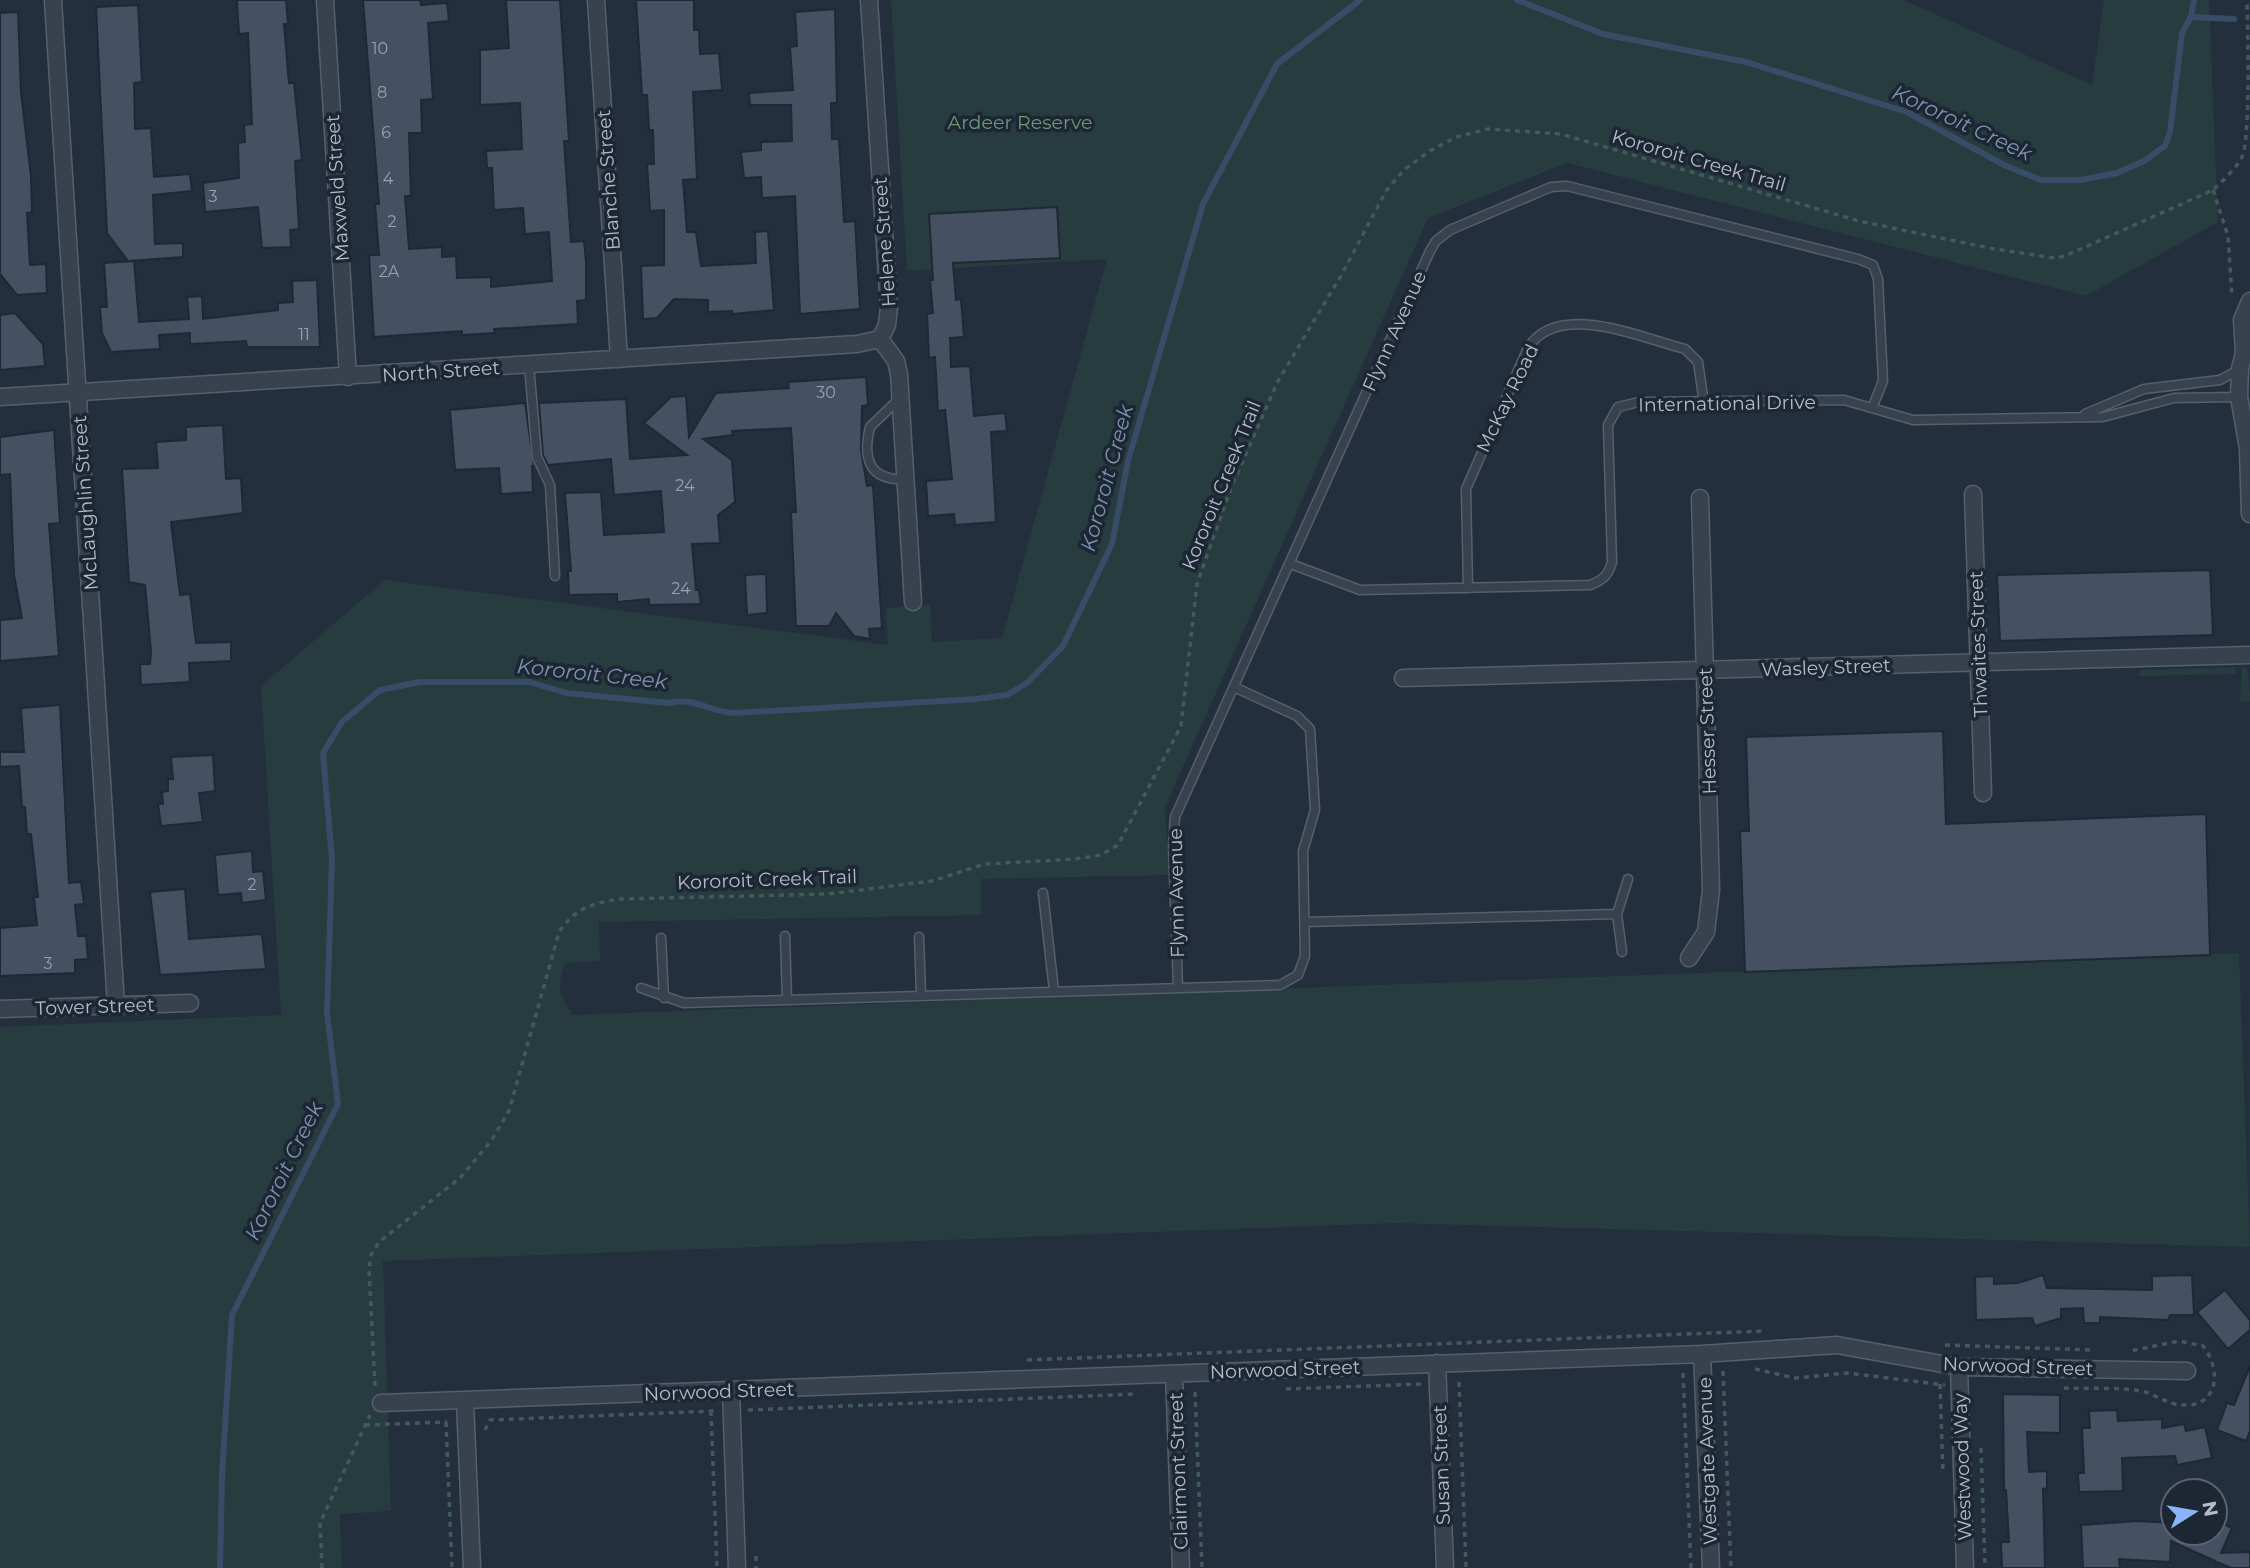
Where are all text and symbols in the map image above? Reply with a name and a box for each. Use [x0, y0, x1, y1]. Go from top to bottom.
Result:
house number: 10 [372, 39, 388, 58]
water label: Kororoit Creek [1888, 79, 2037, 166]
house number: 8 [377, 83, 387, 102]
street label: Blanche Street [592, 109, 625, 251]
park label: Ardeer Reserve [948, 111, 1092, 134]
street label: Maxweld Street [321, 113, 354, 262]
house number: 6 [381, 123, 391, 142]
street label: Kororoit Creek Trail [1609, 125, 1789, 196]
house number: 4 [383, 169, 394, 188]
street label: Helene Street [868, 176, 901, 308]
house number: 3 [208, 187, 218, 206]
house number: 2 [387, 212, 397, 231]
house number: 2A [379, 262, 400, 281]
street label: Flynn Avenue [1358, 267, 1431, 395]
house number: 11 [298, 325, 310, 344]
street label: McKay Road [1471, 340, 1544, 456]
street label: North Street [381, 356, 501, 387]
house number: 30 [816, 383, 836, 402]
street label: International Drive [1638, 390, 1816, 417]
street label: Kororoit Creek Trail [1177, 397, 1266, 573]
water label: Kororoit Creek [1075, 400, 1139, 554]
street label: McLaughlin Street [68, 414, 103, 591]
house number: 24 [675, 476, 695, 495]
street label: Thwaites Street [1964, 570, 1993, 718]
house number: 24 [671, 579, 691, 598]
water label: Kororoit Creek [516, 653, 670, 694]
street label: Wasley Street [1761, 654, 1892, 681]
street label: Hesser Street [1694, 667, 1721, 795]
street label: Flynn Avenue [1164, 828, 1189, 958]
street label: Kororoit Creek Trail [677, 865, 857, 894]
house number: 2 [247, 875, 257, 894]
house number: 3 [43, 954, 53, 973]
street label: Tower Street [35, 993, 155, 1020]
water label: Kororoit Creek [239, 1096, 329, 1244]
street label: Norwood Street [1942, 1352, 2094, 1381]
street label: Norwood Street [1209, 1355, 1361, 1384]
street label: Norwood Street [643, 1377, 795, 1406]
street label: Westgate Avenue [1693, 1377, 1722, 1545]
street label: Clairmont Street [1164, 1392, 1193, 1550]
street label: Westwood Way [1948, 1392, 1977, 1541]
street label: Susan Street [1428, 1404, 1455, 1525]
north arrow [2159, 1477, 2229, 1547]
text: N [2197, 1499, 2223, 1519]

